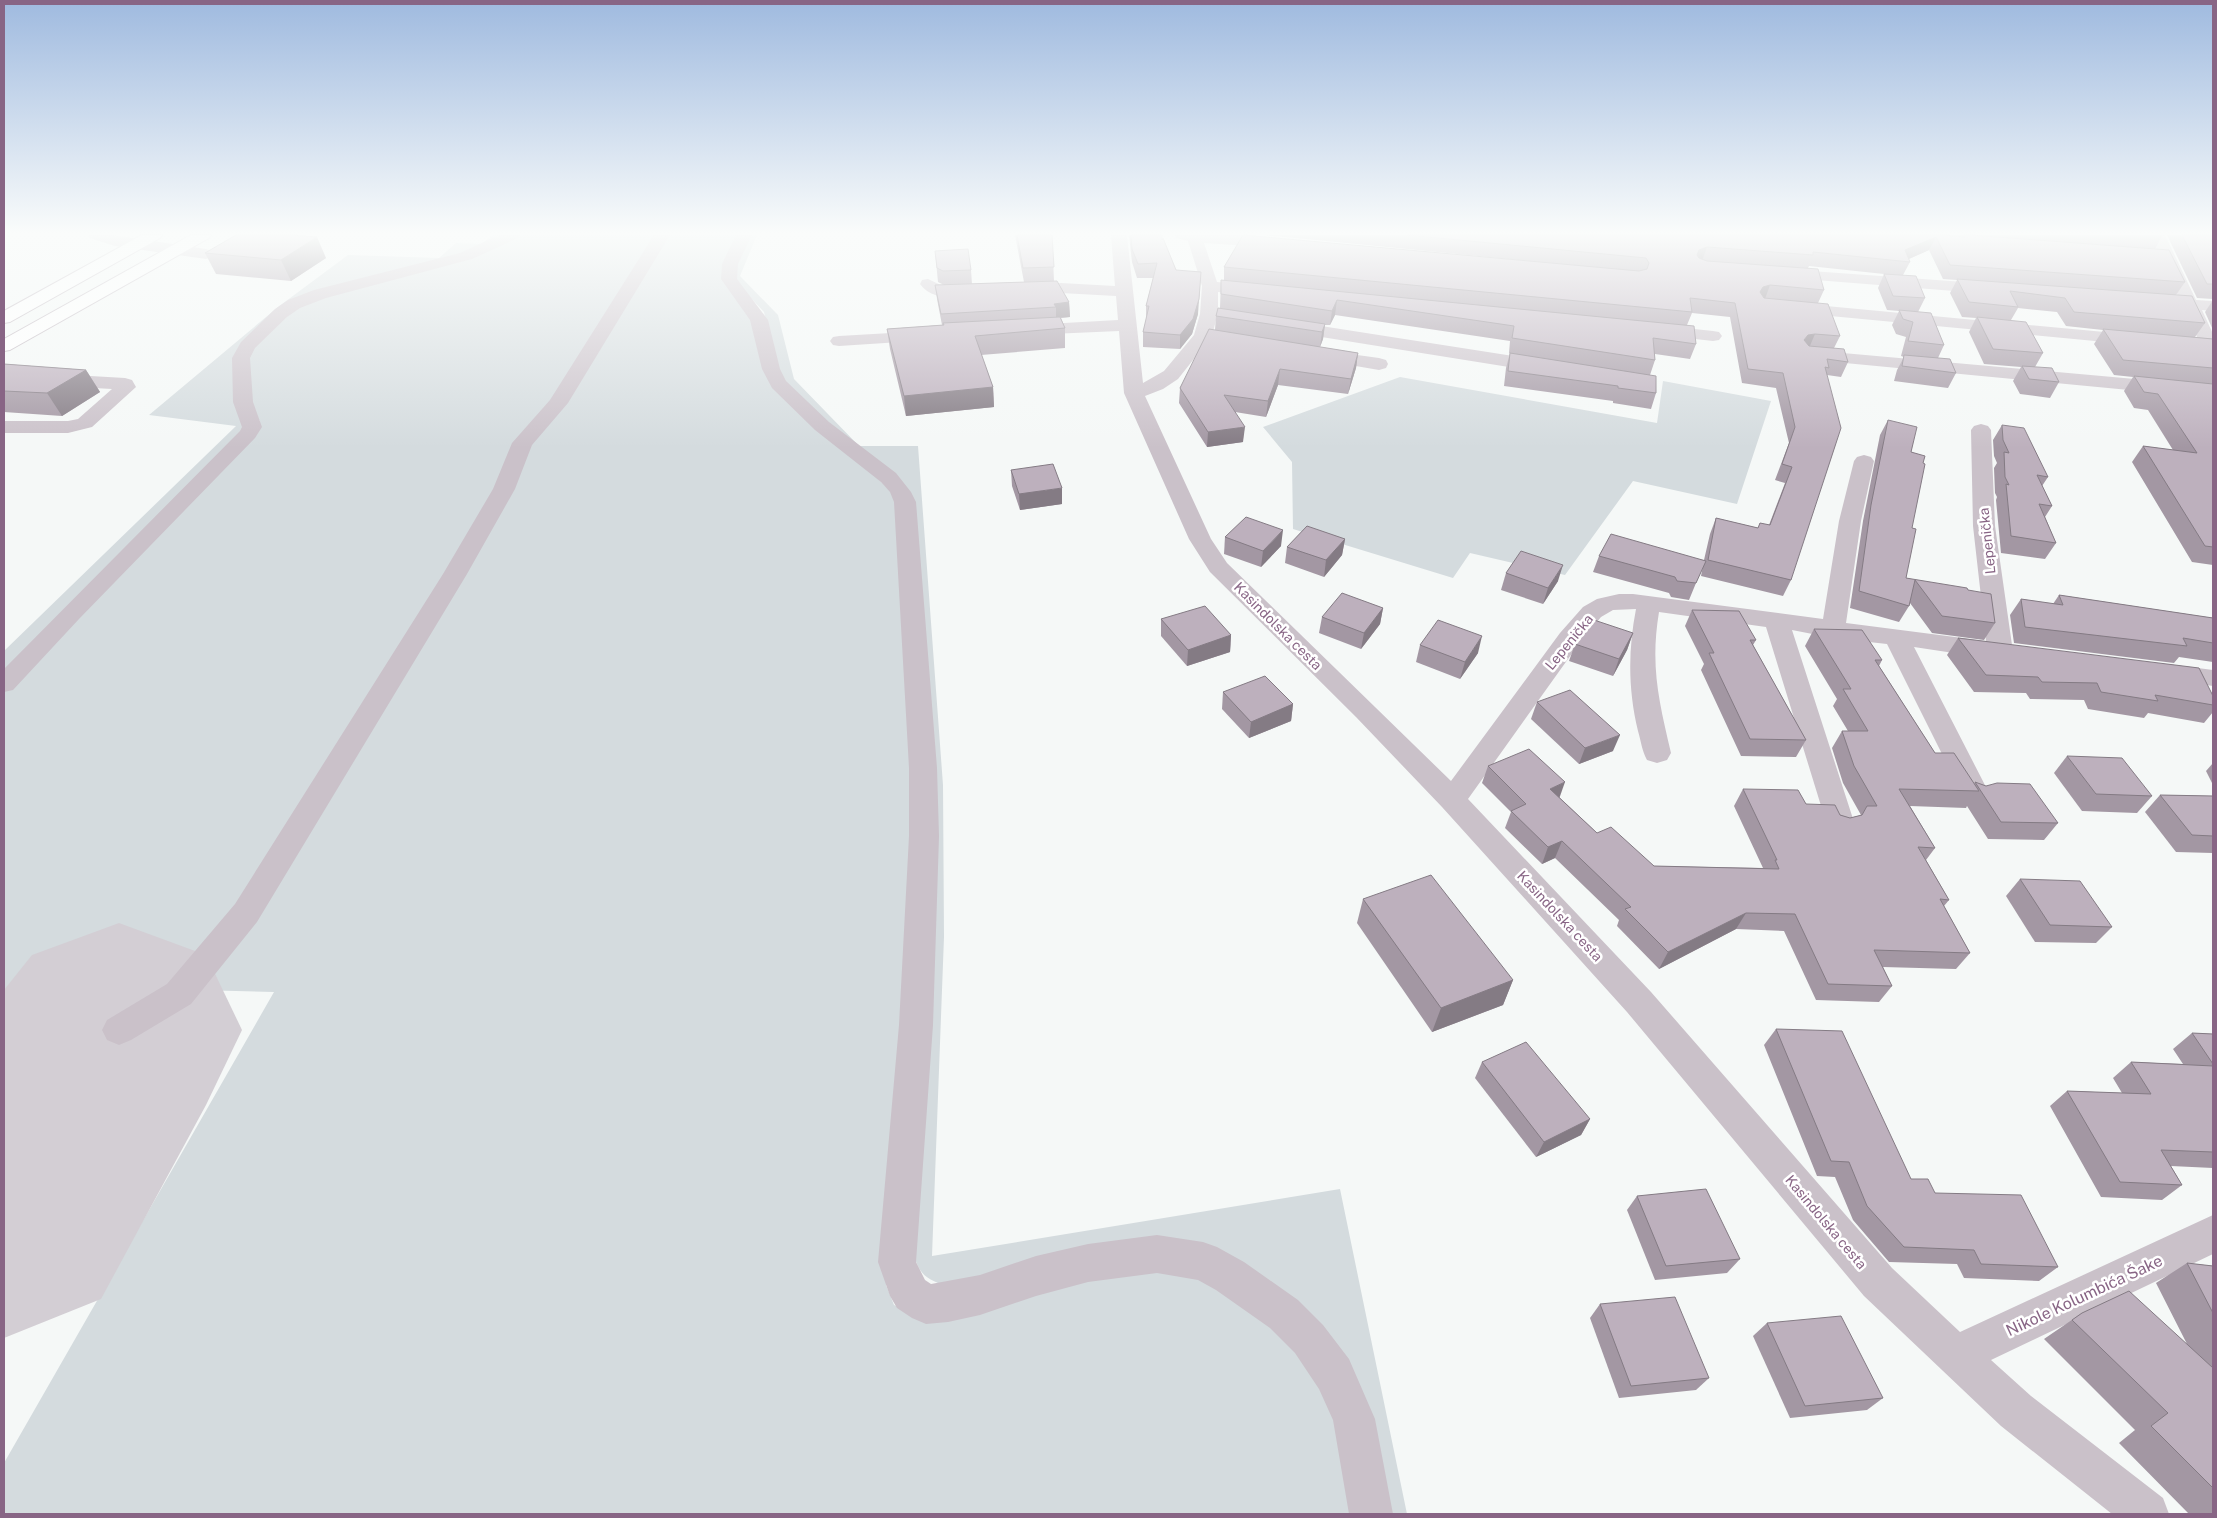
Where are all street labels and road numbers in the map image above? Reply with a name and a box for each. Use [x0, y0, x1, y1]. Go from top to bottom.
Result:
street label: Lepenička [1976, 507, 1998, 575]
street label: Kasindolska cesta [1231, 579, 1325, 673]
street label: Lepenička [1542, 611, 1596, 673]
street label: Kasindolska cesta [1514, 868, 1606, 964]
street label: Kasindolska cesta [1782, 1172, 1870, 1272]
street label: Nikole Kolumbića Šake [2003, 1250, 2165, 1340]

